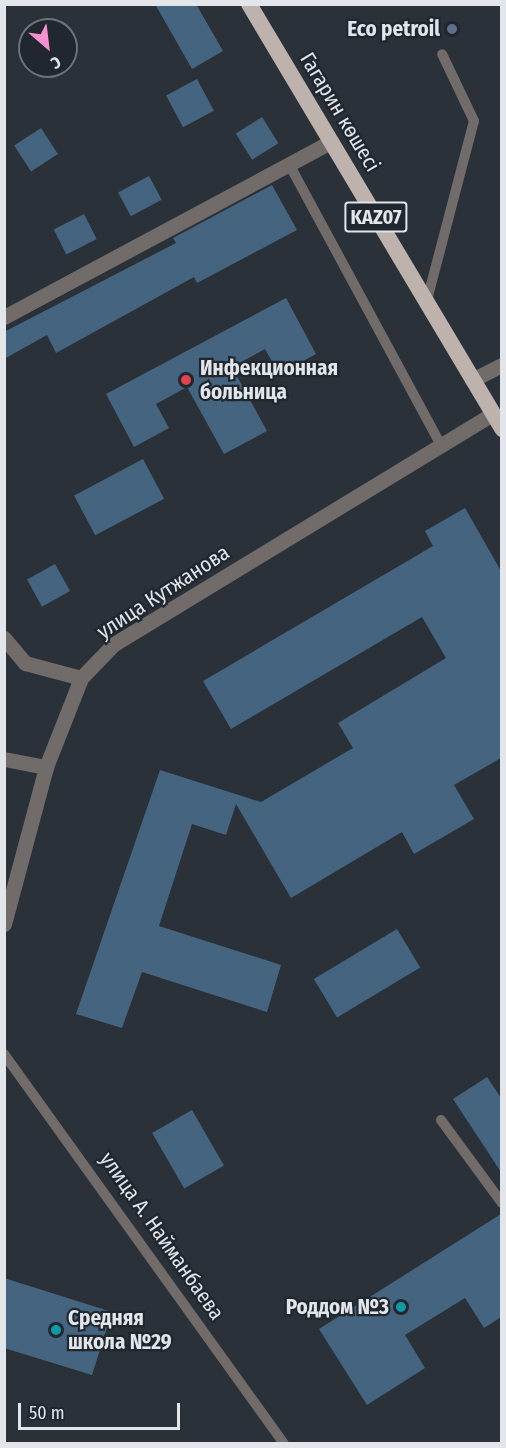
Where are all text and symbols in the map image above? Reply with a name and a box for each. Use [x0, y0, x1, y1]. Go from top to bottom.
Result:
place label: Eco petroil [347, 16, 440, 42]
north arrow [18, 18, 78, 78]
marker: Eco petroil [445, 22, 459, 36]
street label: Гагарин көшесі [295, 48, 385, 176]
text: С [48, 52, 64, 73]
road number: KAZ07 [343, 200, 409, 234]
place label: Инфекционная больница [200, 355, 338, 405]
marker: Инфекционная больница [177, 371, 195, 389]
street label: улица Кутжанова [92, 540, 234, 644]
street label: улица А. Найманбаева [95, 1147, 229, 1325]
place label: Роддом №3 [286, 1294, 389, 1320]
marker: Роддом №3 [394, 1300, 408, 1314]
place label: Средняя школа №29 [68, 1305, 172, 1355]
marker: Средняя школа №29 [49, 1323, 63, 1337]
scale bar [21, 1391, 183, 1429]
text: 50 m [29, 1402, 65, 1424]

